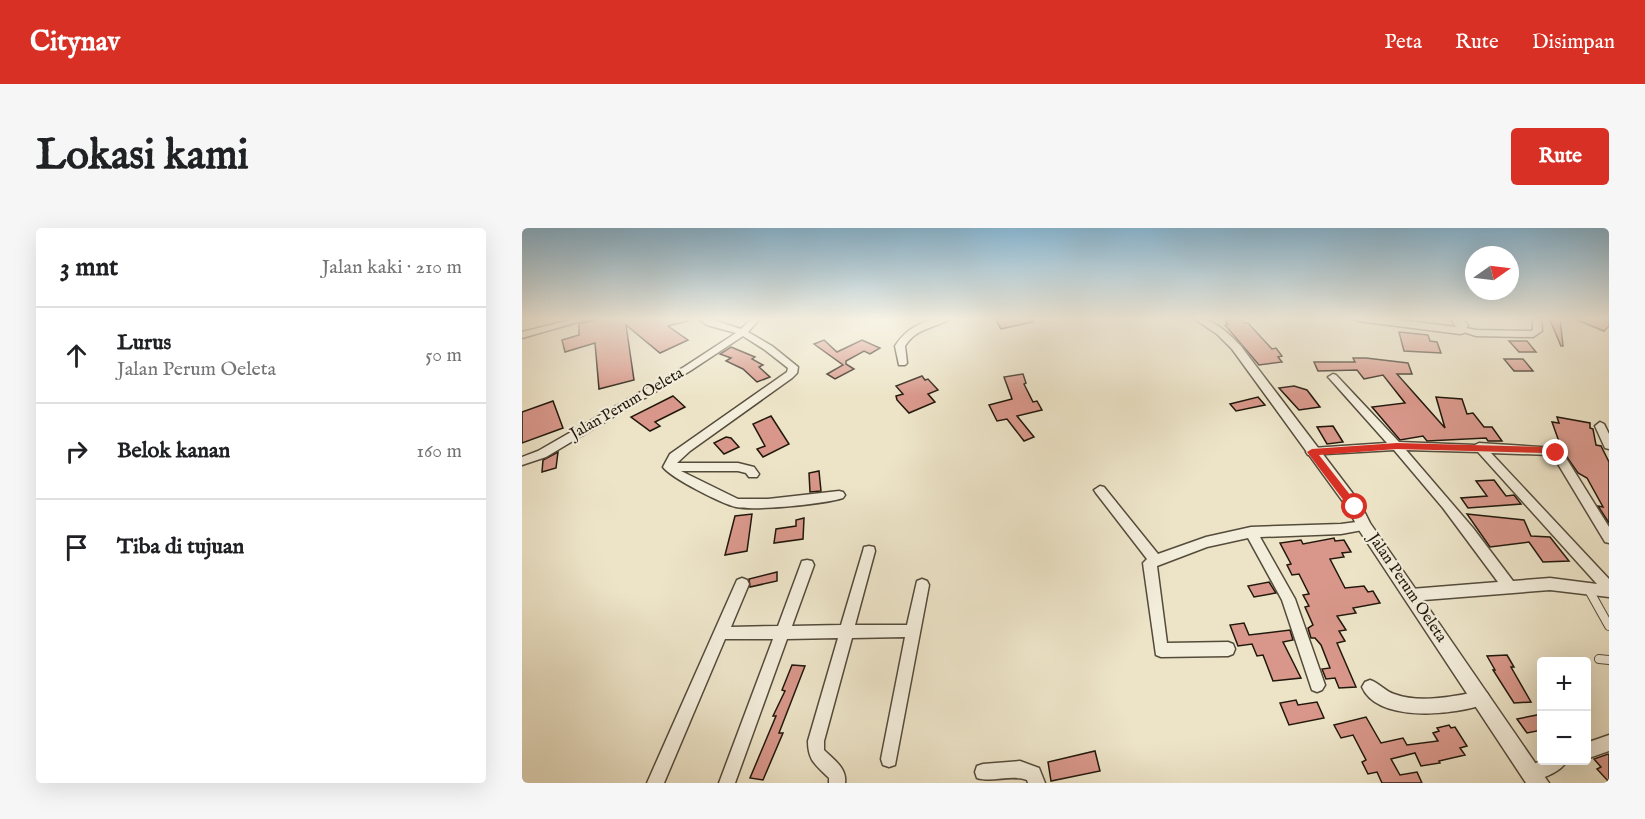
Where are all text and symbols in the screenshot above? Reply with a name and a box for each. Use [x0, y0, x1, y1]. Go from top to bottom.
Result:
text: Citynav [30, 25, 120, 60]
text: Peta [1384, 29, 1422, 56]
text: Rute [1455, 29, 1499, 56]
text: Disimpan [1532, 29, 1615, 56]
button: Rute [1511, 128, 1609, 185]
text: Lokasi kami [36, 130, 249, 183]
north arrow [1465, 246, 1519, 300]
text: 3 mnt [60, 251, 118, 284]
text: Jalan kaki · 210 m [322, 255, 462, 280]
text: Lurus [117, 329, 171, 357]
icon: ahead [60, 339, 93, 372]
text: 50 m [425, 343, 462, 368]
text: Jalan Perum Oeleta [117, 357, 276, 382]
street label: Jalan Perum Oeleta [565, 363, 687, 446]
icon: right [60, 435, 93, 468]
text: Belok kanan [117, 437, 230, 465]
text: 160 m [416, 439, 462, 464]
route end [1542, 439, 1568, 465]
route start [1341, 493, 1367, 519]
street label: Jalan Perum Oeleta [1362, 528, 1451, 646]
icon: arrive [60, 531, 93, 564]
text: Tiba di tujuan [117, 533, 244, 561]
map controls [1537, 657, 1591, 765]
button: + [1537, 657, 1591, 711]
button: − [1537, 711, 1591, 765]

